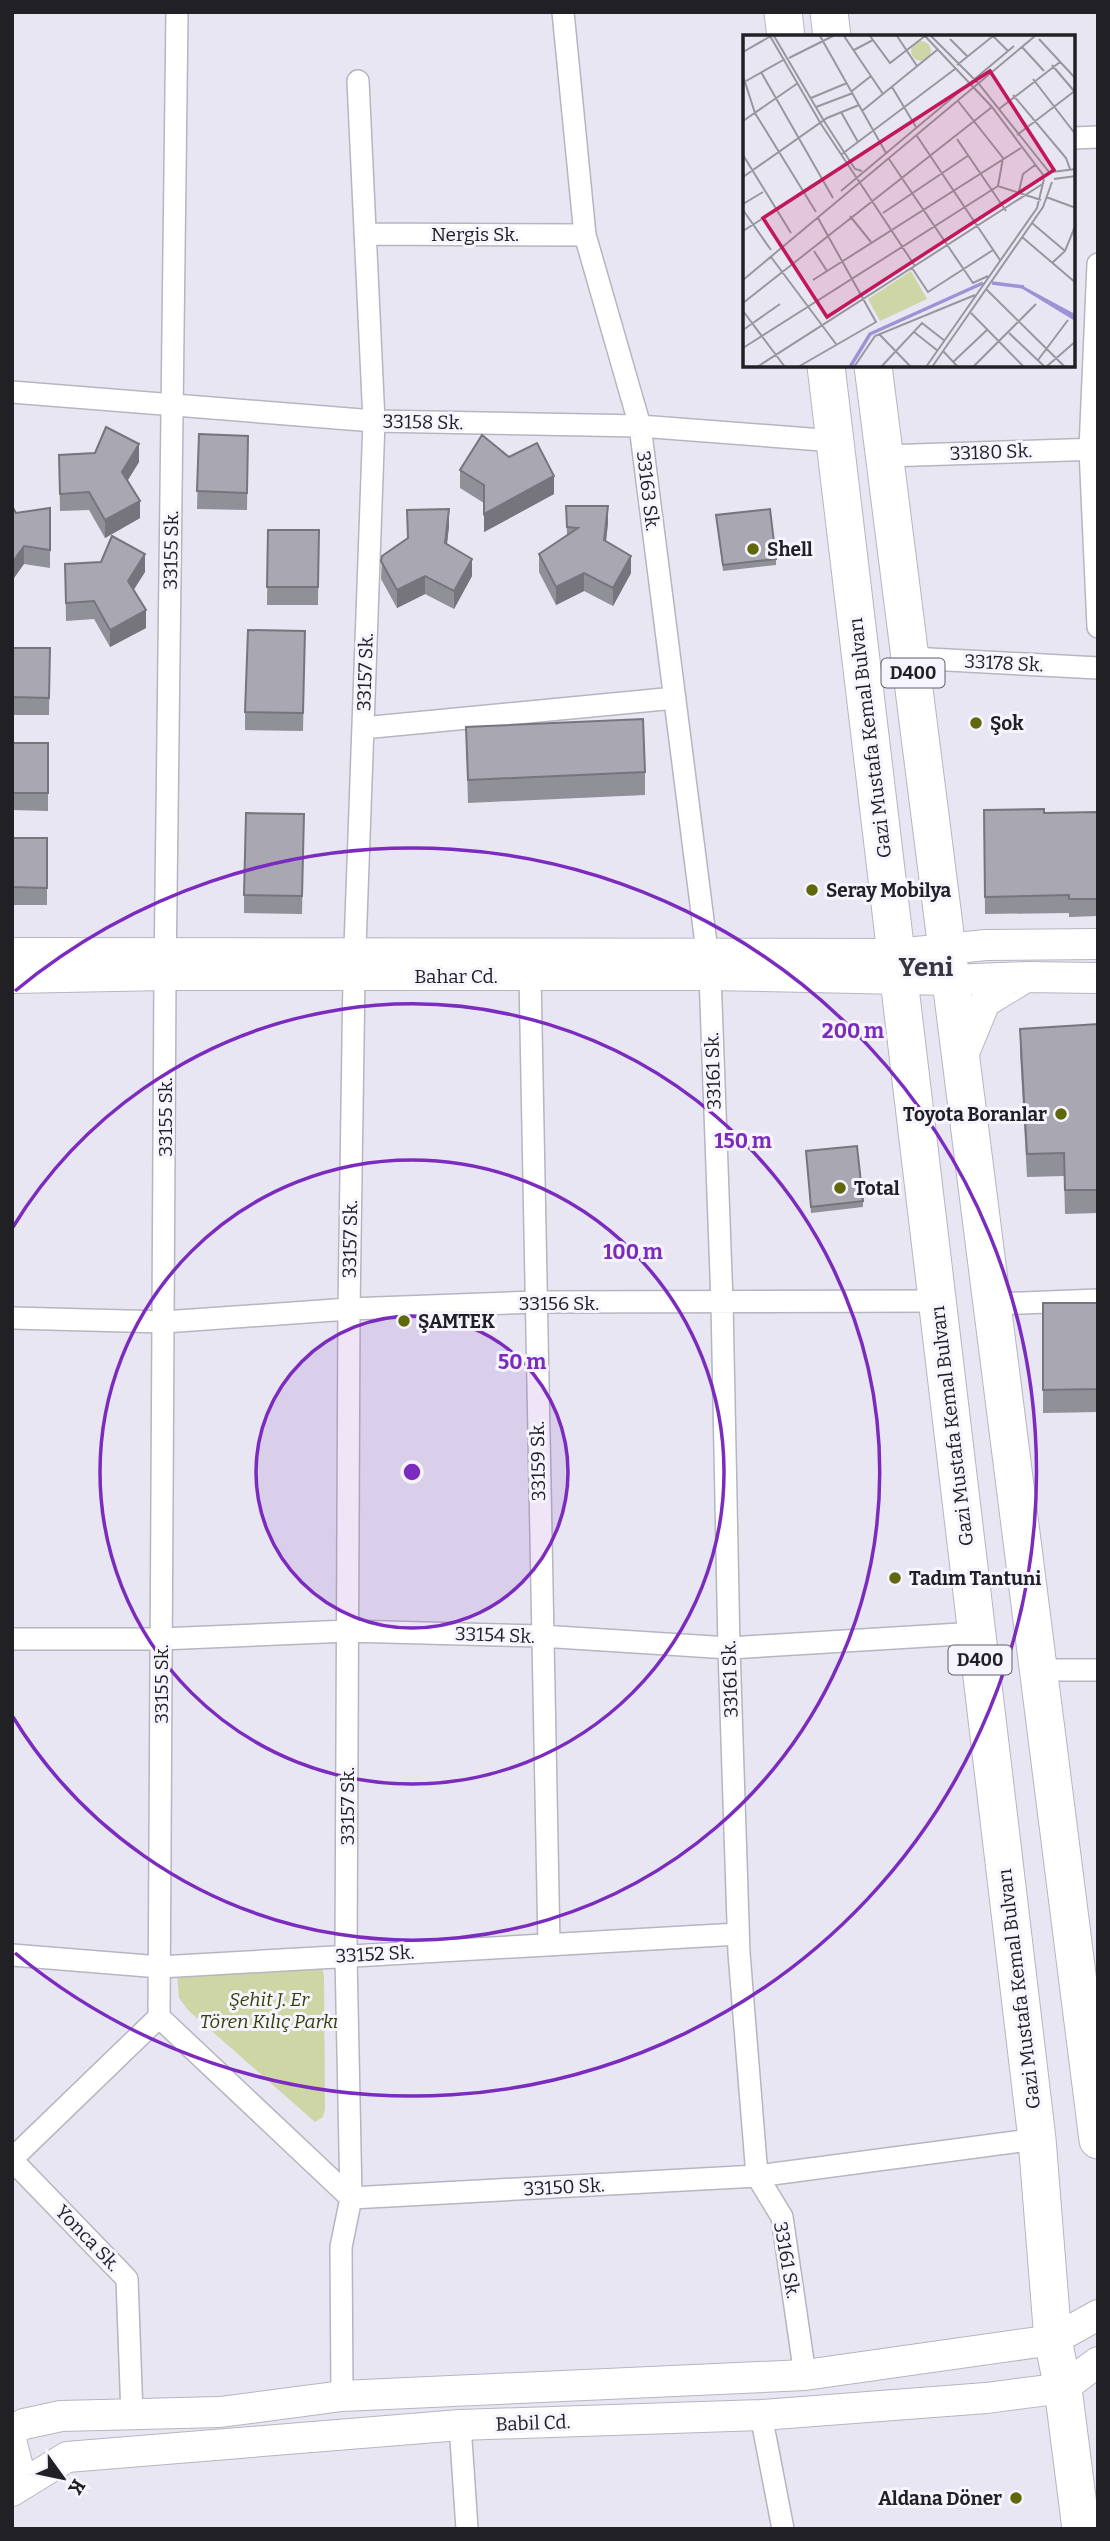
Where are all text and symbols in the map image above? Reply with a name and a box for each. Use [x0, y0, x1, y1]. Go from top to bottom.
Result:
inset map [743, 35, 1075, 368]
street label: Nergis Sk. [431, 223, 519, 246]
street label: 33158 Sk. [383, 410, 463, 434]
street label: 33180 Sk. [949, 439, 1033, 465]
street label: 33163 Sk. [632, 450, 664, 532]
street label: 33155 Sk. [159, 510, 183, 590]
place label: Shell [767, 538, 813, 561]
marker: Shell [745, 541, 761, 557]
street label: Gazi Mustafa Kemal Bulvarı [844, 616, 896, 859]
street label: 33157 Sk. [352, 632, 378, 712]
street label: 33178 Sk. [964, 649, 1044, 677]
road number: D400 [881, 658, 944, 688]
place label: Şok [990, 712, 1024, 735]
marker: Şok [968, 715, 984, 731]
place label: Seray Mobilya [826, 879, 952, 902]
marker: Seray Mobilya [804, 882, 820, 898]
district label: Yeni [899, 952, 953, 983]
street label: Bahar Cd. [414, 965, 498, 988]
text: 200 m [822, 1018, 884, 1044]
street label: 33161 Sk. [700, 1032, 726, 1110]
street label: 33155 Sk. [154, 1077, 177, 1157]
place label: Toyota Boranlar [903, 1103, 1047, 1126]
marker: Toyota Boranlar [1053, 1106, 1069, 1122]
text: 150 m [714, 1128, 772, 1154]
place label: Total [854, 1177, 900, 1200]
marker: Total [832, 1180, 848, 1196]
street label: 33157 Sk. [338, 1200, 362, 1278]
text: 100 m [603, 1239, 663, 1265]
street label: 33156 Sk. [519, 1292, 599, 1315]
street label: Gazi Mustafa Kemal Bulvarı [926, 1304, 978, 1547]
place label: ŞAMTEK [418, 1310, 495, 1333]
marker: ŞAMTEK [396, 1313, 412, 1329]
text: 50 m [498, 1349, 546, 1375]
street label: 33159 Sk. [526, 1421, 550, 1501]
centre of rings [400, 1460, 424, 1484]
place label: Tadım Tantuni [909, 1567, 1041, 1590]
marker: Tadım Tantuni [887, 1570, 903, 1586]
street label: 33154 Sk. [454, 1622, 536, 1648]
street label: 33161 Sk. [717, 1640, 743, 1718]
street label: 33155 Sk. [150, 1644, 173, 1724]
road number: D400 [948, 1646, 1012, 1674]
street label: 33157 Sk. [336, 1767, 359, 1845]
street label: Gazi Mustafa Kemal Bulvarı [993, 1867, 1045, 2110]
street label: 33152 Sk. [335, 1940, 415, 1968]
park label: Şehit J. Er Tören Kılıç Parkı [200, 1988, 338, 2033]
street label: 33150 Sk. [523, 2173, 605, 2201]
street label: Yonca Sk. [51, 2200, 125, 2276]
street label: 33161 Sk. [769, 2220, 805, 2300]
street label: Babil Cd. [495, 2410, 571, 2436]
north arrow [28, 2443, 98, 2513]
text: K [63, 2475, 90, 2499]
place label: Aldana Döner [878, 2487, 1002, 2510]
marker: Aldana Döner [1008, 2490, 1024, 2506]

